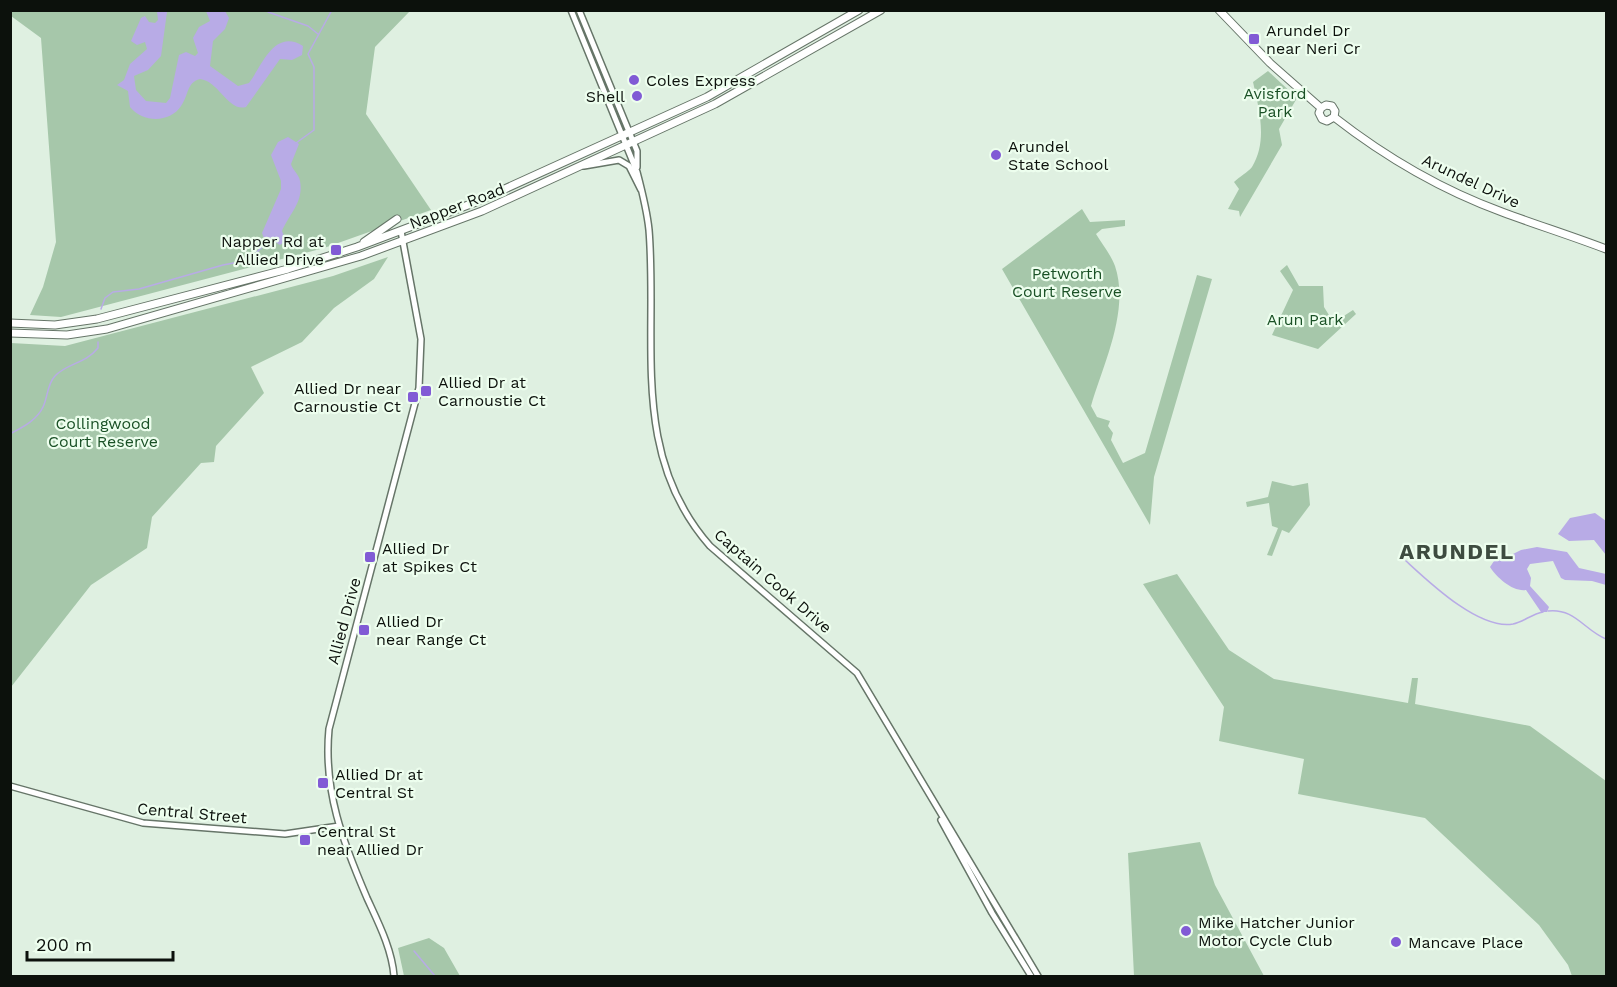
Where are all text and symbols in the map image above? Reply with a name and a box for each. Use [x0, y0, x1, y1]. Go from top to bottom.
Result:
place label: Arundel Dr near Neri Cr [1266, 21, 1361, 58]
marker: Arundel Dr near Neri Cr [1247, 32, 1261, 46]
place label: Coles Express [646, 71, 756, 90]
marker: Coles Express [627, 73, 641, 87]
park label: Avisford Park [1243, 84, 1307, 121]
place label: Shell [586, 87, 625, 106]
marker: Shell [630, 89, 644, 103]
place label: Arundel State School [1008, 137, 1108, 174]
marker: Arundel State School [989, 148, 1003, 162]
street label: Arundel Drive [1419, 150, 1523, 212]
street label: Napper Road [407, 179, 507, 233]
place label: Napper Rd at Allied Drive [221, 232, 324, 269]
marker: Napper Rd at Allied Drive [329, 243, 343, 257]
park label: Petworth Court Reserve [1012, 264, 1122, 301]
park label: Arun Park [1267, 310, 1343, 329]
place label: Allied Dr at Carnoustie Ct [438, 373, 546, 410]
place label: Allied Dr near Carnoustie Ct [293, 379, 401, 416]
marker: Allied Dr at Carnoustie Ct [419, 384, 433, 398]
marker: Allied Dr near Carnoustie Ct [406, 390, 420, 404]
park label: Collingwood Court Reserve [48, 414, 158, 451]
street label: Captain Cook Drive [710, 525, 836, 637]
place label: Allied Dr at Spikes Ct [382, 539, 477, 576]
district label: ARUNDEL [1399, 539, 1515, 564]
marker: Allied Dr at Spikes Ct [363, 550, 377, 564]
street label: Allied Drive [323, 575, 365, 667]
place label: Allied Dr near Range Ct [376, 612, 487, 649]
marker: Allied Dr near Range Ct [357, 623, 371, 637]
place label: Allied Dr at Central St [335, 765, 423, 802]
marker: Allied Dr at Central St [316, 776, 330, 790]
street label: Central Street [136, 799, 248, 827]
place label: Central St near Allied Dr [317, 822, 424, 859]
marker: Central St near Allied Dr [298, 833, 312, 847]
place label: Mike Hatcher Junior Motor Cycle Club [1198, 913, 1355, 950]
scale bar [27, 924, 172, 962]
marker: Mike Hatcher Junior Motor Cycle Club [1179, 924, 1193, 938]
place label: Mancave Place [1408, 933, 1523, 952]
text: 200 m [36, 934, 92, 955]
marker: Mancave Place [1389, 935, 1403, 949]

